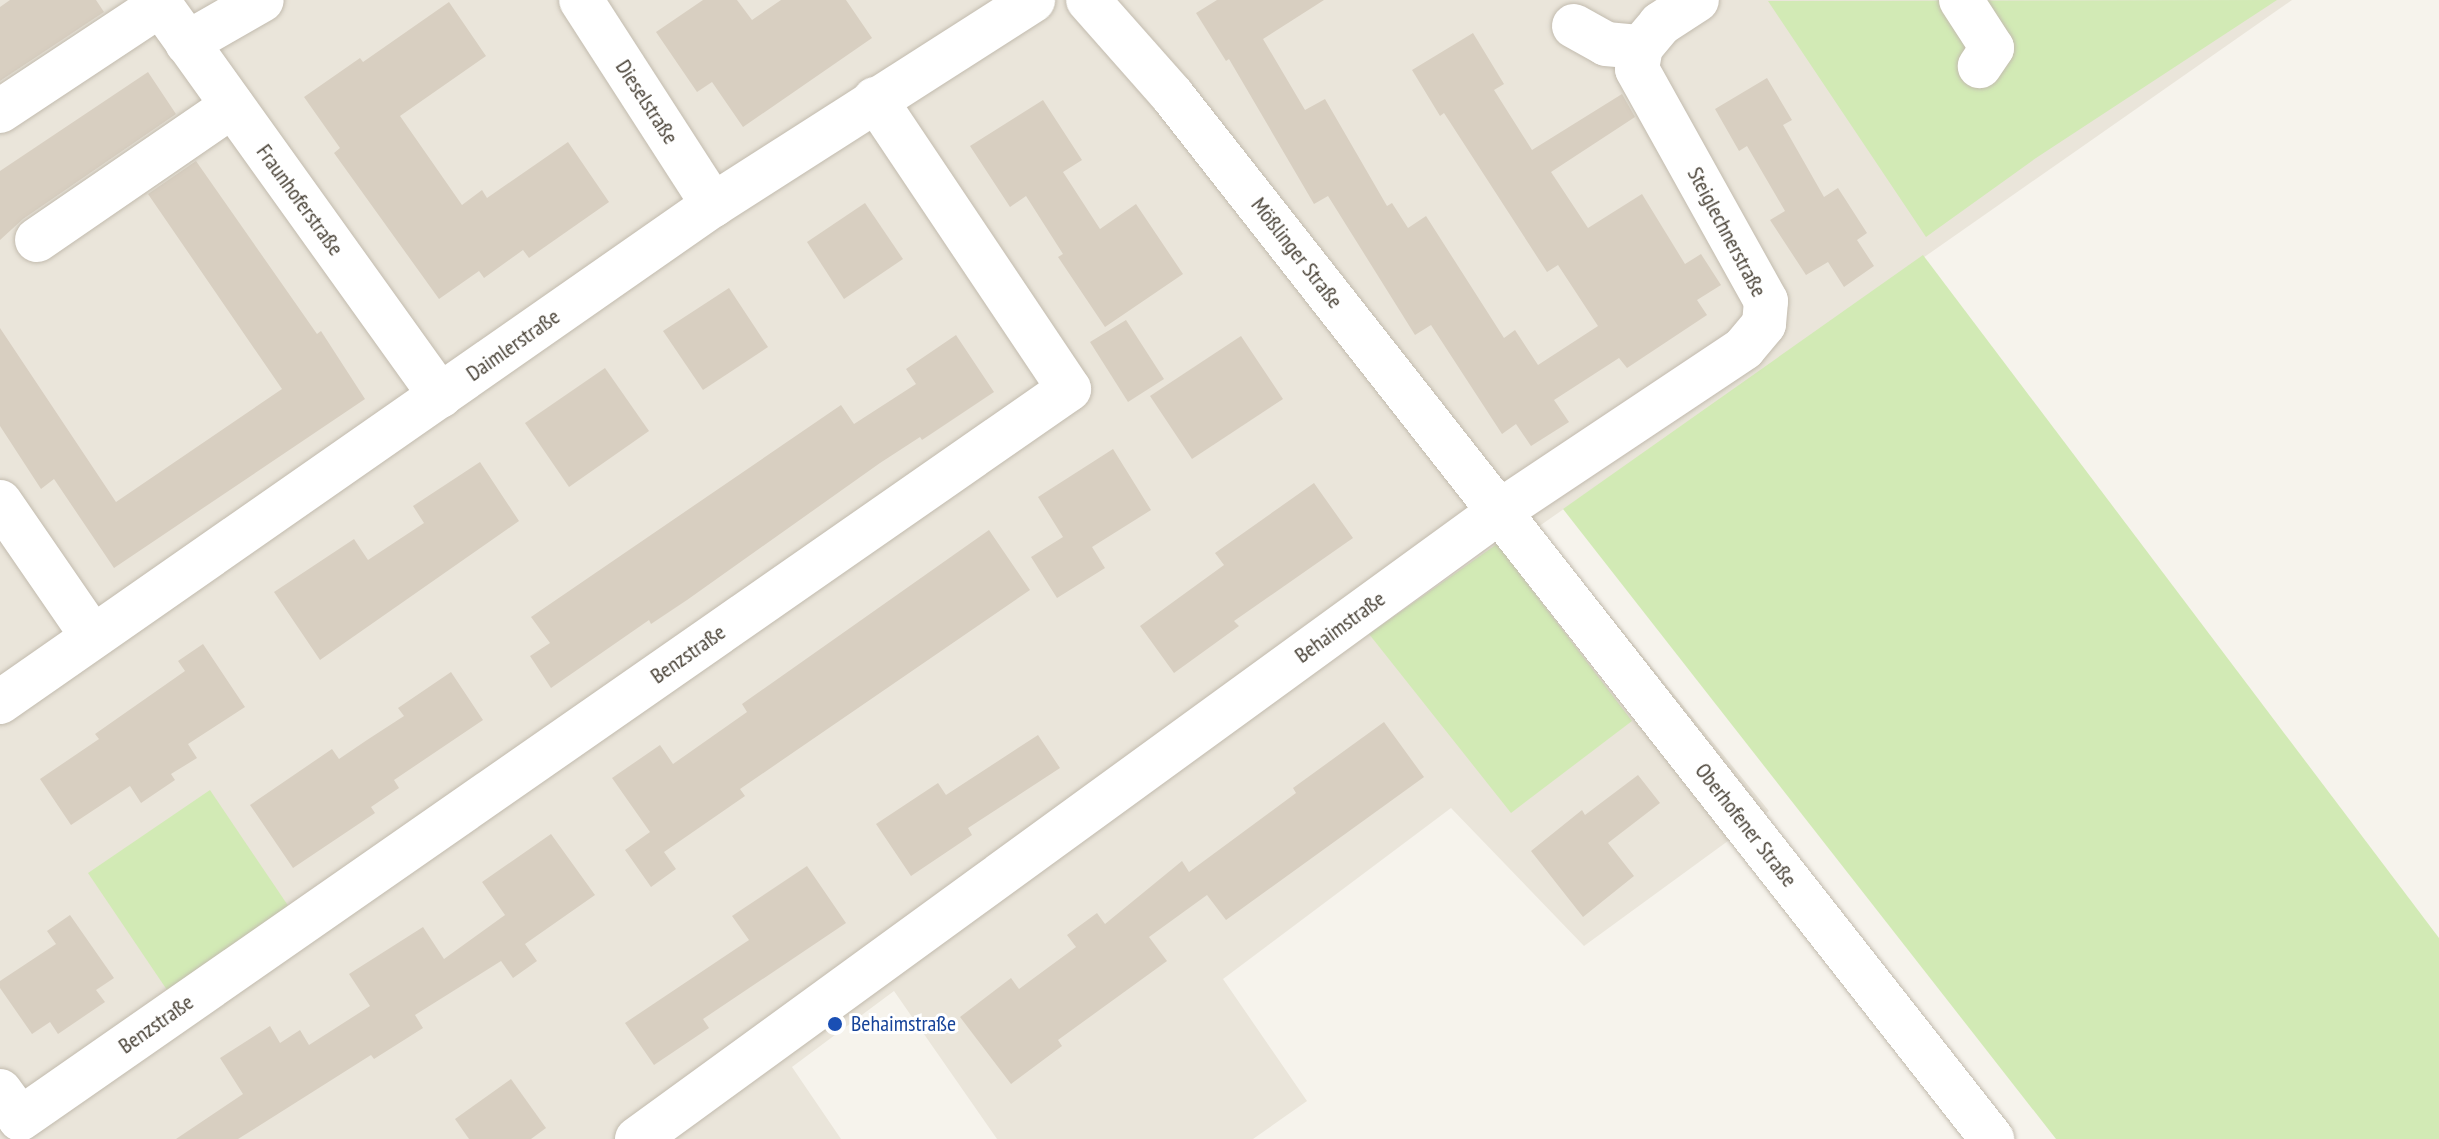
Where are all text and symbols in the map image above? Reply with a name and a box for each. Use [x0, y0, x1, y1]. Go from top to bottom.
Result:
street label: Dieselstraße [610, 55, 684, 149]
street label: Fraunhoferstraße [251, 139, 349, 261]
street label: Steiglechnerstraße [1682, 163, 1772, 301]
street label: Mößlinger Straße [1246, 192, 1348, 314]
street label: Daimlerstraße [461, 303, 565, 387]
street label: Behaimstraße [1290, 585, 1390, 669]
street label: Benzstraße [646, 619, 730, 689]
street label: Oberhofener Straße [1689, 758, 1803, 892]
street label: Benzstraße [114, 989, 198, 1059]
place label: Behaimstraße [851, 1011, 956, 1037]
marker: Behaimstraße [826, 1015, 844, 1033]

